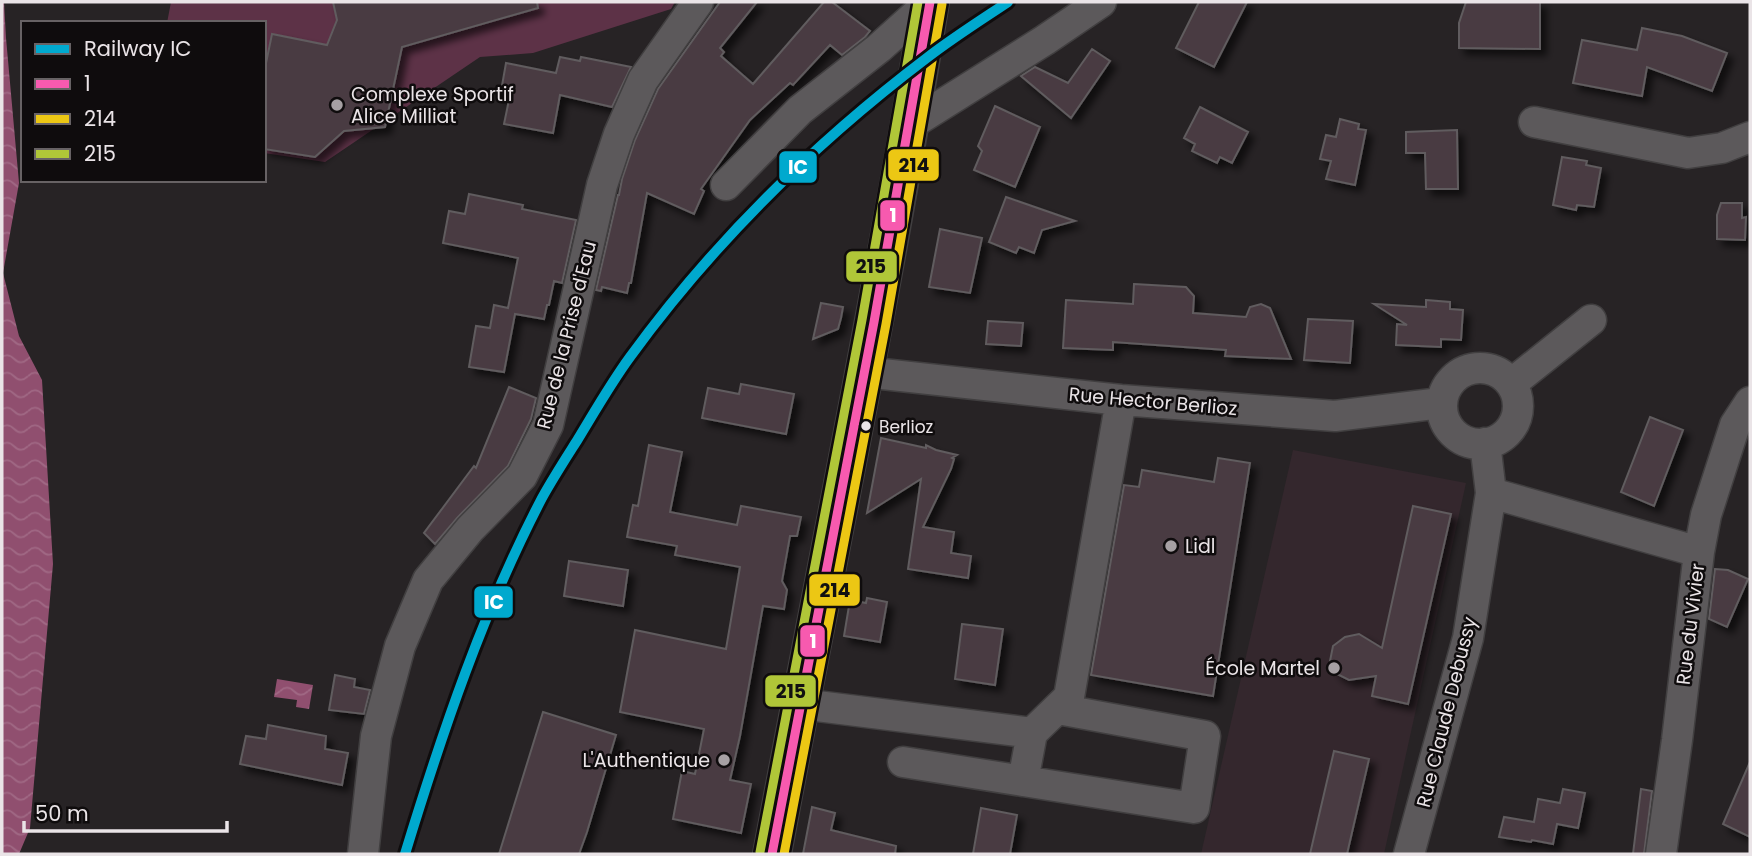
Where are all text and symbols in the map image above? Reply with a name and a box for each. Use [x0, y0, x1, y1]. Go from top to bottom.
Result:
legend [21, 21, 266, 182]
text: Railway IC [84, 34, 192, 63]
text: 1 [84, 69, 91, 98]
place label: Complexe Sportif Alice Milliat [351, 81, 514, 130]
marker: Complexe Sportif Alice Milliat [329, 97, 345, 113]
text: 214 [84, 104, 116, 133]
text: 215 [84, 139, 116, 168]
line badge: 214 [887, 148, 940, 182]
line badge: IC [778, 150, 818, 184]
text: 214 [899, 152, 930, 179]
text: IC [788, 154, 808, 181]
line badge: 1 [879, 199, 906, 232]
text: 1 [889, 202, 897, 229]
street label: Rue de la Prise d'Eau [530, 238, 603, 432]
line badge: 215 [845, 250, 898, 283]
text: 215 [856, 253, 886, 280]
street label: Rue Hector Berlioz [1068, 381, 1238, 422]
place label: Berlioz [879, 415, 934, 439]
marker: Berlioz [859, 419, 873, 433]
place label: Lidl [1185, 533, 1215, 560]
marker: Lidl [1163, 538, 1179, 554]
street label: Rue du Vivier [1670, 562, 1711, 686]
line badge: 214 [808, 573, 861, 607]
text: 214 [820, 577, 851, 604]
line badge: IC [473, 585, 514, 619]
text: IC [484, 589, 504, 616]
street label: Rue Claude Debussy [1410, 614, 1483, 810]
line badge: 1 [799, 624, 826, 658]
text: 1 [809, 628, 817, 655]
place label: École Martel [1205, 655, 1320, 682]
marker: École Martel [1326, 660, 1342, 676]
line badge: 215 [764, 674, 817, 708]
text: 215 [776, 678, 806, 705]
place label: L'Authentique [582, 747, 710, 774]
marker: L'Authentique [716, 752, 732, 768]
scale bar [24, 790, 228, 834]
text: 50 m [35, 799, 89, 828]

